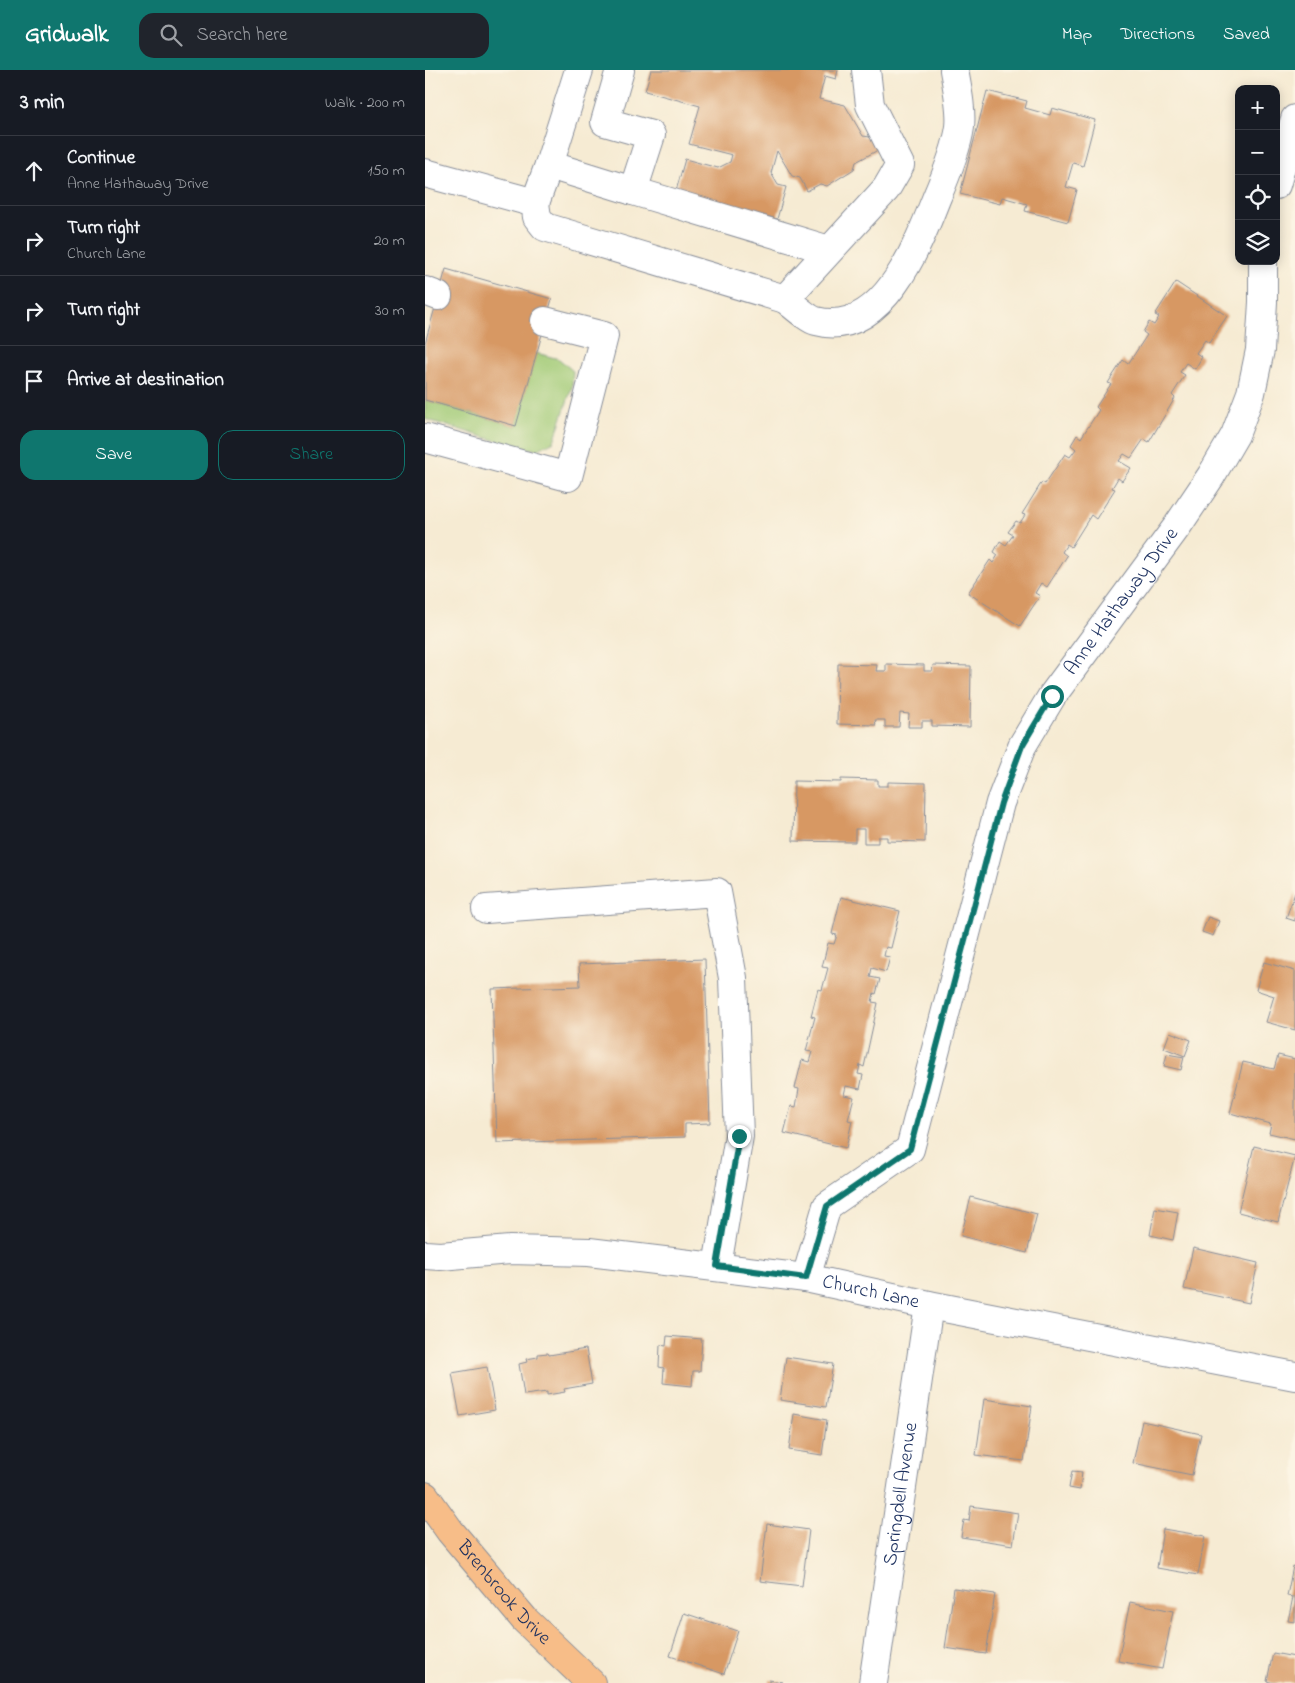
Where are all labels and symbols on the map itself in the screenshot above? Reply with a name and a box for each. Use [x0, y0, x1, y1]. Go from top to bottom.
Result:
street label: Anne Hathaway Drive [1057, 522, 1186, 682]
route start [1041, 685, 1064, 708]
route end [728, 1125, 751, 1148]
street label: Church Lane [819, 1267, 922, 1317]
street label: Springdell Avenue [876, 1421, 926, 1568]
street label: Brenbrook Drive [449, 1533, 558, 1652]

